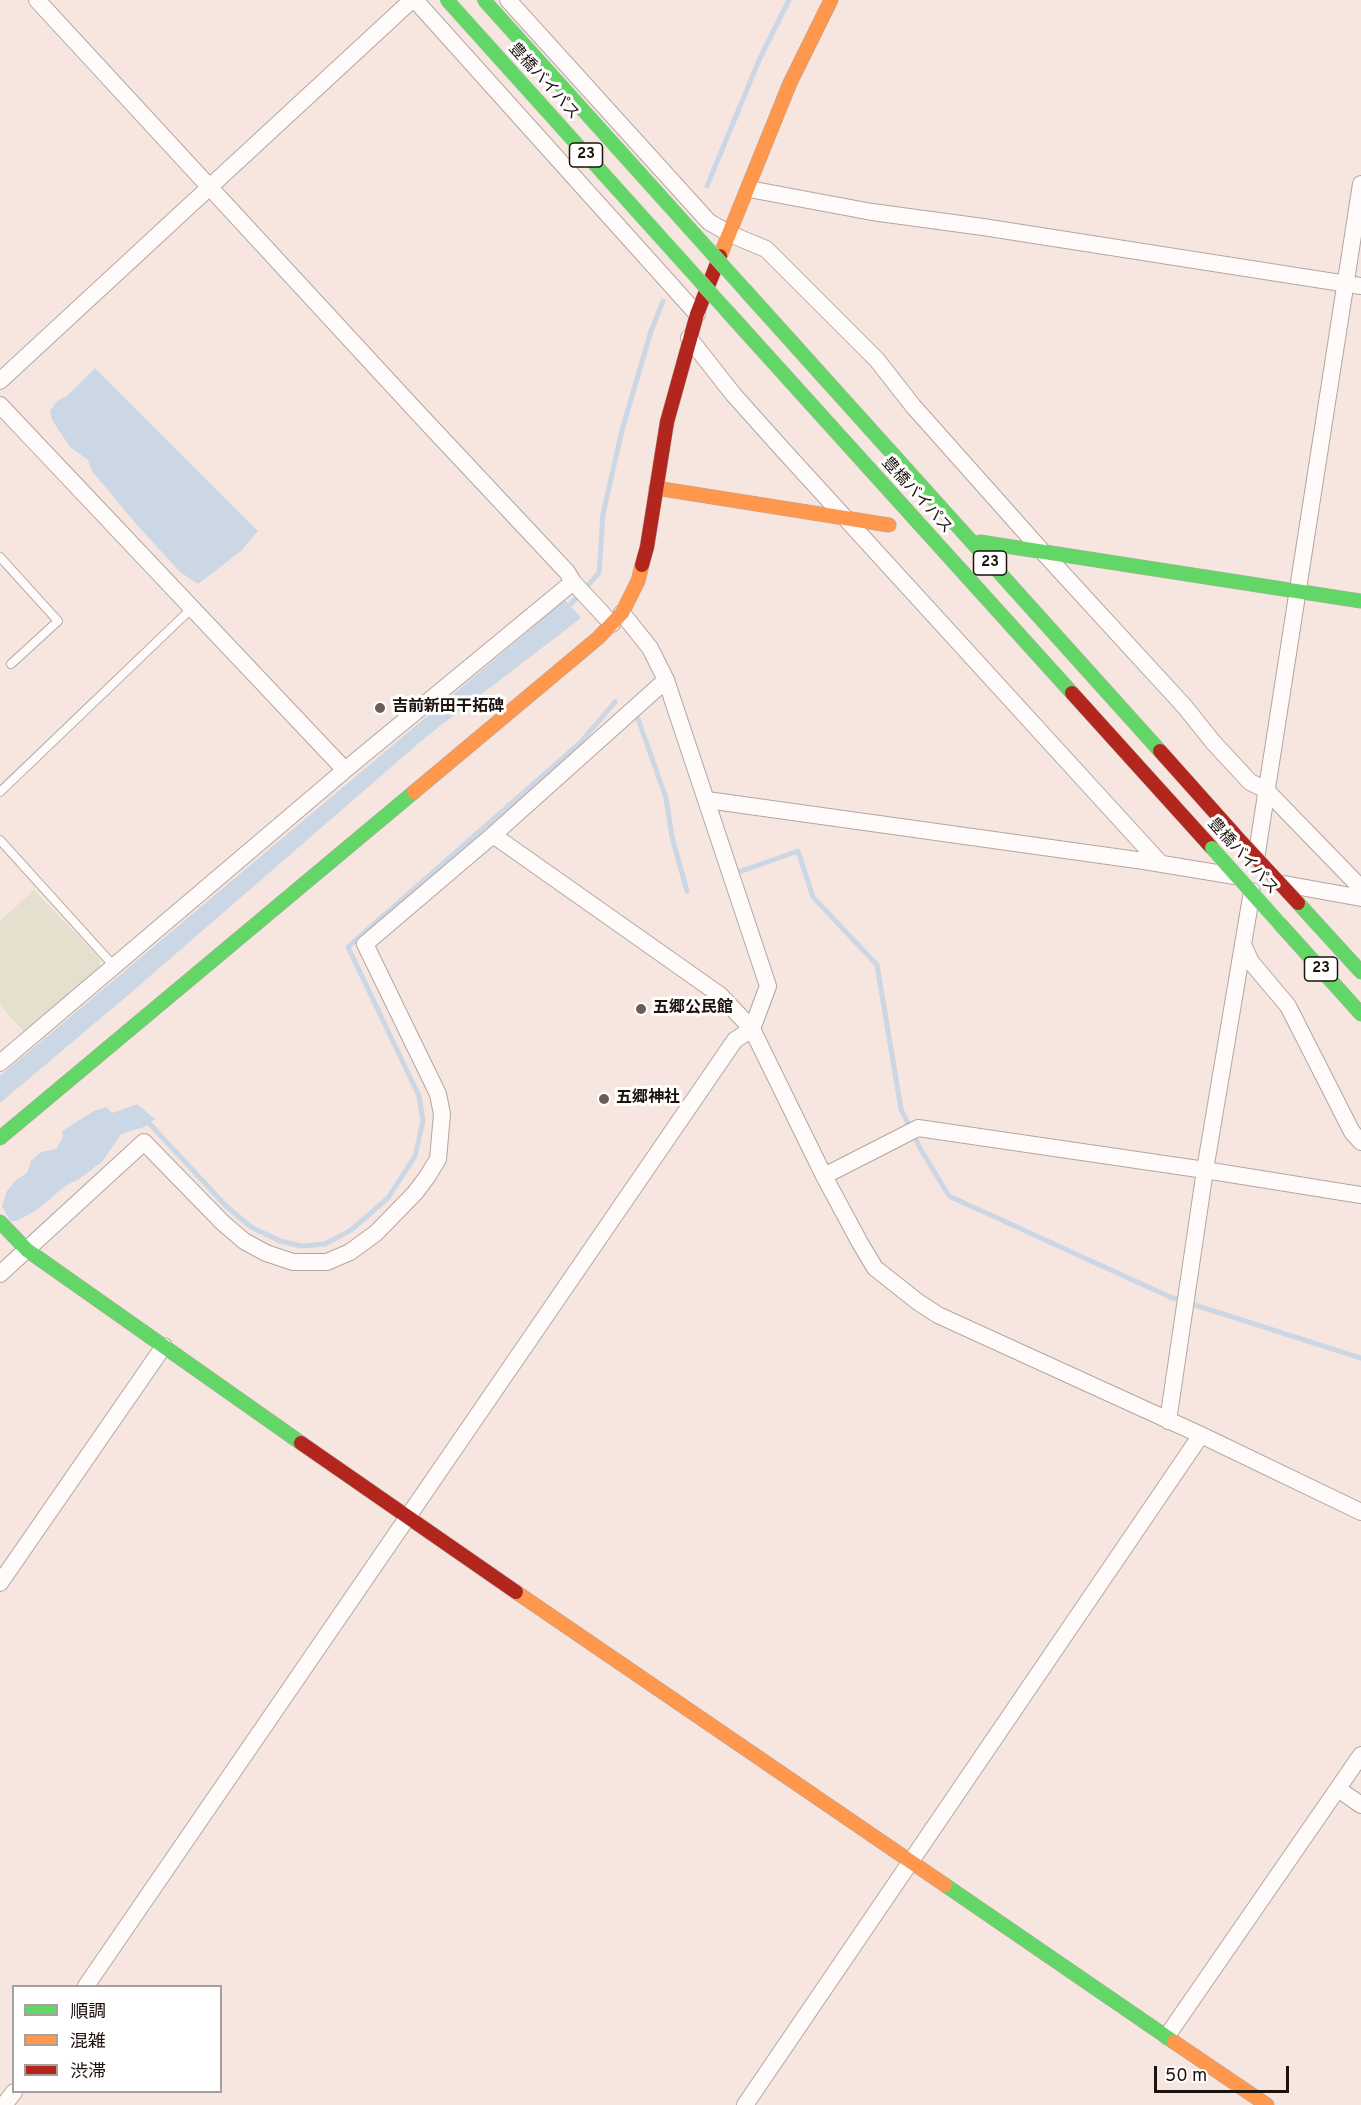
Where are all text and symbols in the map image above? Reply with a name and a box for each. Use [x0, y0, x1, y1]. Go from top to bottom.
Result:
street label: 豊橋バイパス [504, 40, 582, 124]
road number: 23 [570, 143, 602, 167]
street label: 豊橋バイパス [877, 454, 955, 538]
road number: 23 [974, 551, 1006, 575]
place label: 吉前新田干拓碑 [392, 698, 504, 718]
marker: 吉前新田干拓碑 [373, 701, 387, 715]
street label: 豊橋バイパス [1203, 815, 1281, 899]
road number: 23 [1304, 957, 1338, 981]
place label: 五郷公民館 [653, 999, 733, 1019]
marker: 五郷公民館 [634, 1002, 648, 1016]
place label: 五郷神社 [616, 1089, 680, 1109]
marker: 五郷神社 [597, 1092, 611, 1106]
legend [12, 1985, 222, 2093]
text: 順調 [70, 2001, 106, 2024]
text: 混雑 [70, 2031, 106, 2054]
scale bar [1157, 2054, 1292, 2092]
text: 渋滞 [70, 2061, 106, 2084]
text: 50 m [1165, 2065, 1207, 2088]

